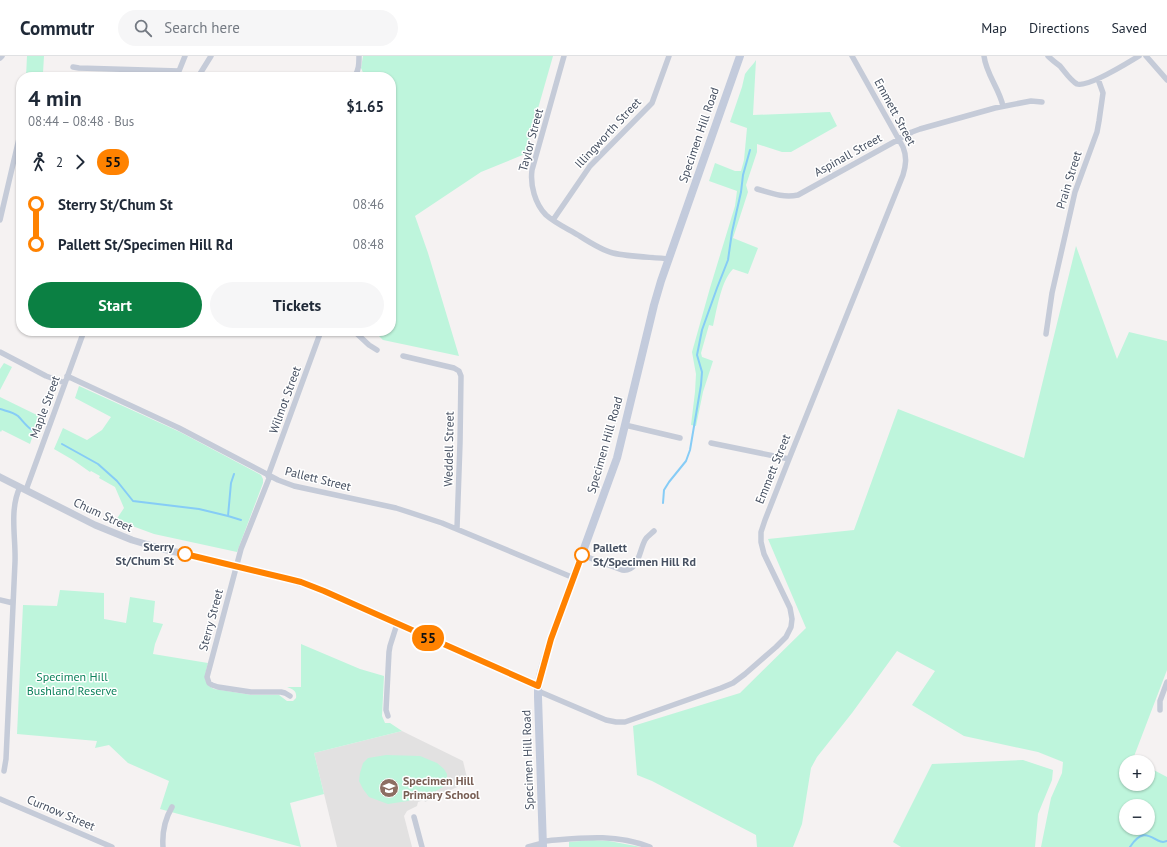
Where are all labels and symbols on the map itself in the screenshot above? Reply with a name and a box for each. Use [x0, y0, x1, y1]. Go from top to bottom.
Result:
street label: Emmett Street [871, 76, 919, 148]
street label: Specimen Hill Road [675, 85, 722, 185]
street label: Illingworth Street [571, 94, 644, 171]
street label: Taylor Street [515, 107, 546, 173]
street label: Aspinall Street [811, 130, 884, 179]
street label: Prain Street [1053, 149, 1084, 211]
street label: Wilmot Street [265, 364, 304, 436]
street label: Maple Street [26, 374, 63, 440]
street label: Specimen Hill Road [584, 395, 626, 495]
street label: Weddell Street [440, 411, 457, 487]
street label: Emmett Street [752, 432, 793, 506]
street label: Pallett Street [284, 463, 353, 494]
street label: Chum Street [71, 494, 135, 535]
place label: Sterry St/Chum St [116, 539, 175, 568]
place label: Pallett St/Specimen Hill Rd [593, 540, 696, 569]
marker: Sterry St/Chum St [177, 546, 193, 562]
marker: Pallett St/Specimen Hill Rd [574, 547, 590, 563]
street label: Sterry Street [195, 587, 226, 653]
line badge: 55 [410, 625, 446, 651]
park label: Specimen Hill Bushland Reserve [27, 669, 117, 698]
street label: Specimen Hill Road [518, 710, 537, 810]
place label: Specimen Hill Primary School [403, 773, 480, 802]
school or university icon: Specimen Hill Primary School [378, 777, 400, 799]
street label: Curnow Street [25, 791, 97, 834]

